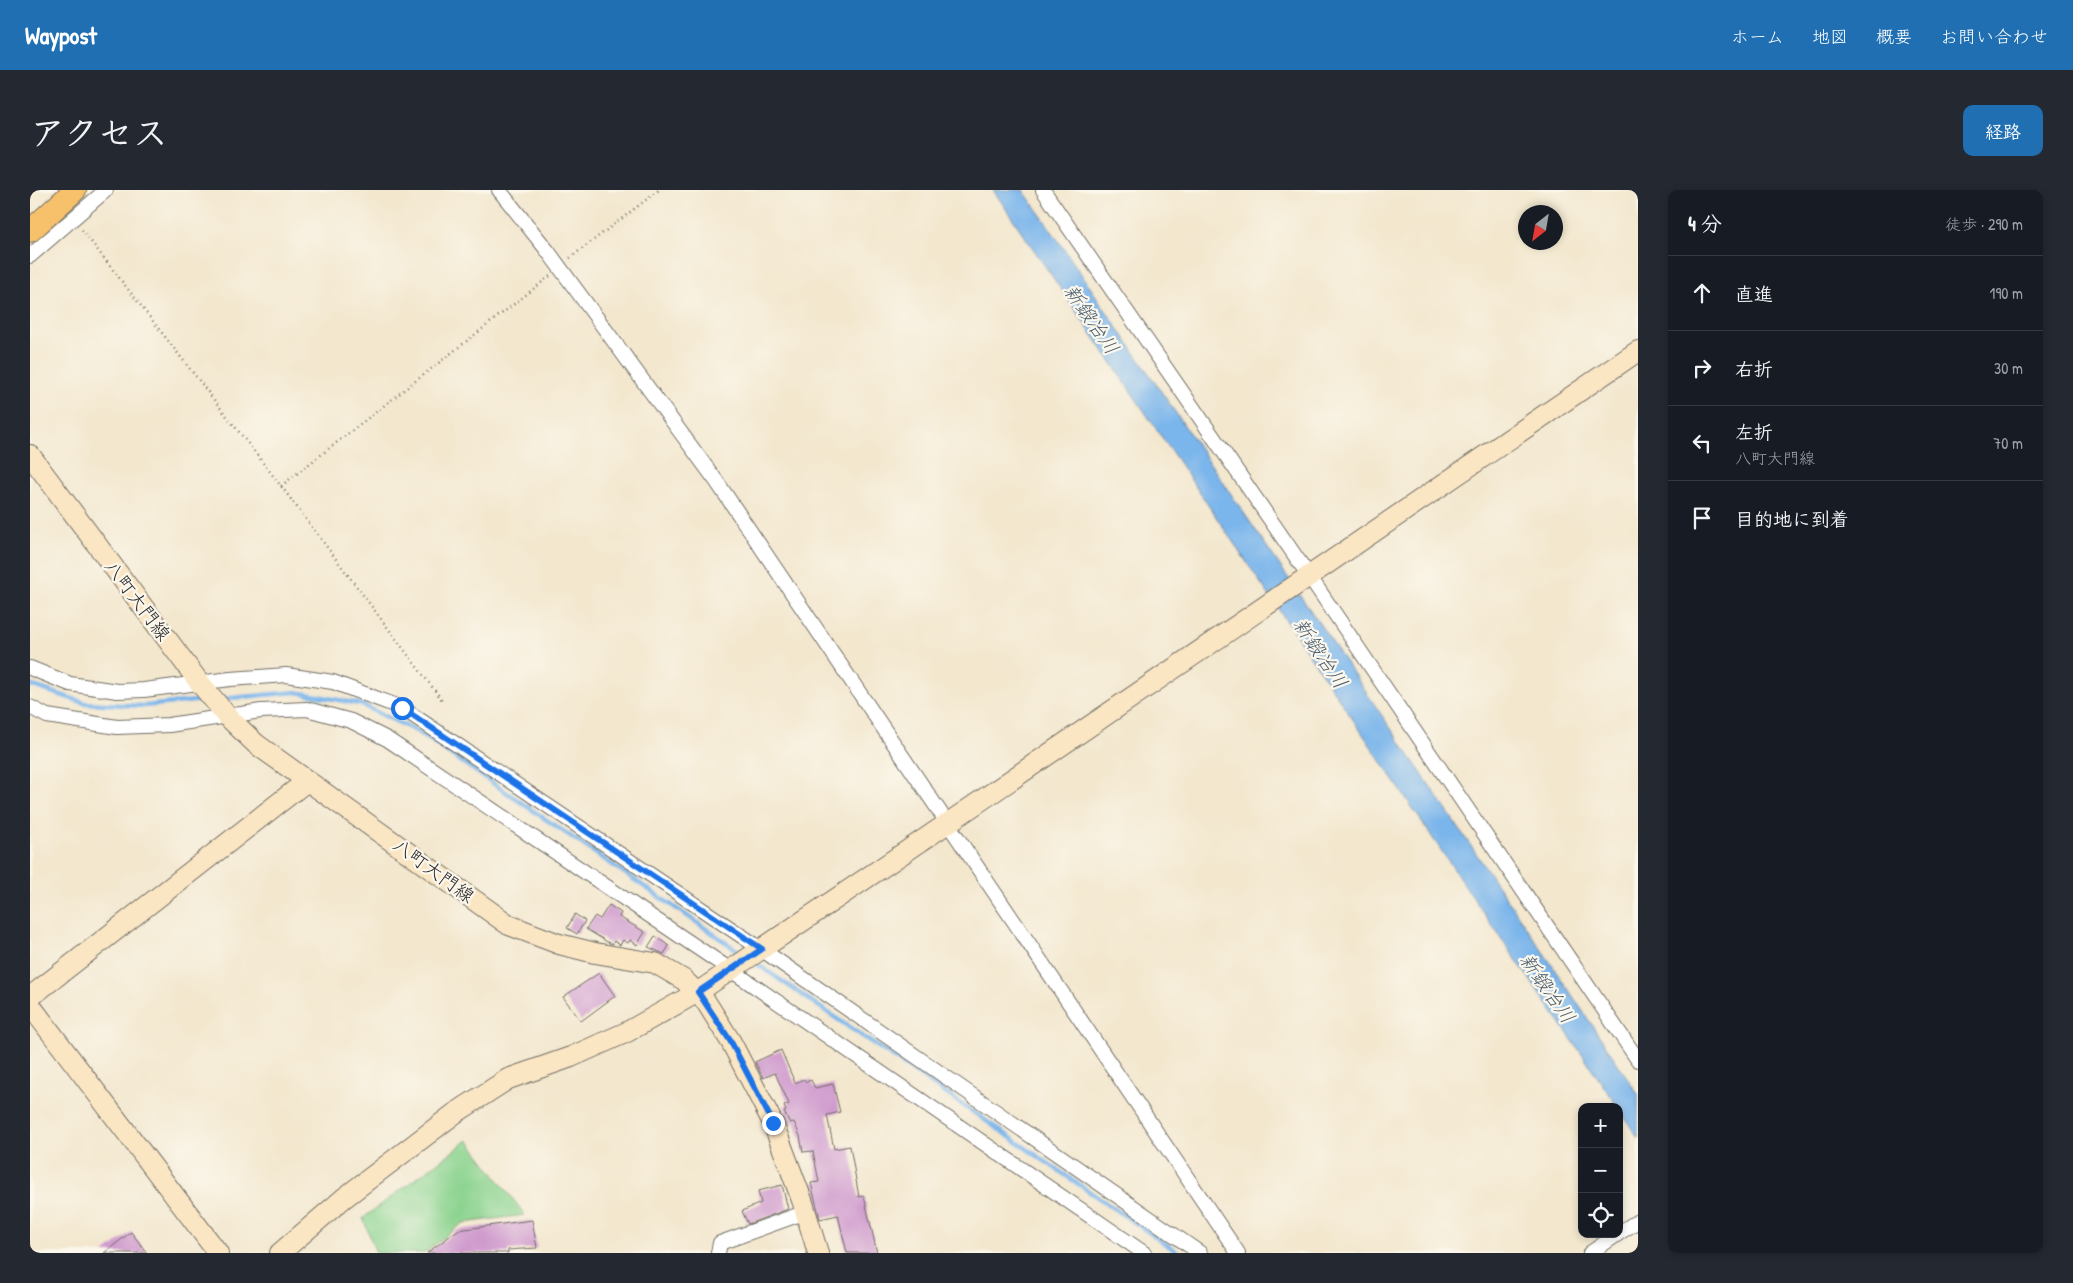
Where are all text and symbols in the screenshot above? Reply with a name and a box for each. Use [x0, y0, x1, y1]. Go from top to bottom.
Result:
text: Waypost [25, 19, 97, 51]
text: ホーム [1731, 24, 1784, 49]
text: 地図 [1812, 24, 1848, 49]
text: 概要 [1876, 24, 1912, 49]
text: お問い合わせ [1940, 24, 2048, 49]
button: 経路 [1963, 105, 2043, 156]
text: アクセス [30, 109, 168, 156]
north arrow [1518, 205, 1563, 250]
text: 4 分 [1688, 209, 1722, 238]
text: 徒歩 · 290 m [1945, 213, 2023, 235]
water label: 新鍛冶川 [1058, 278, 1126, 360]
icon: ahead [1688, 279, 1716, 307]
text: 直進 [1735, 281, 1773, 307]
text: 190 m [1990, 282, 2023, 304]
icon: right [1688, 354, 1716, 382]
text: 右折 [1735, 356, 1773, 382]
text: 30 m [1994, 357, 2023, 379]
text: 左折 [1735, 419, 1773, 445]
icon: left [1688, 429, 1716, 457]
text: 70 m [1993, 432, 2023, 454]
text: 八町大門線 [1735, 447, 1815, 469]
icon: arrive [1688, 504, 1716, 532]
text: 目的地に到着 [1735, 506, 1849, 532]
street label: 八町大門線 [99, 554, 177, 646]
water label: 新鍛冶川 [1287, 612, 1355, 694]
route start [391, 697, 414, 720]
street label: 八町大門線 [388, 832, 480, 908]
water label: 新鍛冶川 [1514, 947, 1582, 1029]
map controls [1578, 1103, 1623, 1238]
button: + [1578, 1103, 1623, 1148]
route end [762, 1112, 785, 1135]
button: − [1578, 1148, 1623, 1193]
button: locate [1578, 1193, 1623, 1238]

